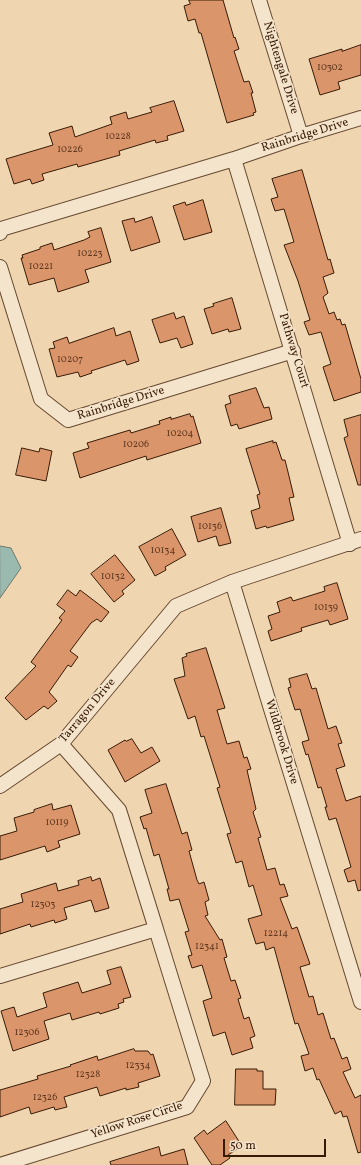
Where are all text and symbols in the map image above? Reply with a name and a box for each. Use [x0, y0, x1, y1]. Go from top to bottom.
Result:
street label: Nightengale Drive [259, 20, 301, 116]
house number: 10302 [317, 62, 343, 74]
street label: Rainbridge Drive [260, 116, 350, 156]
house number: 10228 [105, 131, 131, 143]
house number: 10226 [57, 144, 83, 156]
house number: 10223 [77, 248, 103, 260]
house number: 10221 [29, 261, 53, 273]
street label: Pathway Court [275, 312, 311, 390]
house number: 10207 [57, 354, 83, 366]
street label: Rainbridge Drive [76, 384, 166, 424]
house number: 10204 [167, 428, 193, 440]
house number: 10206 [123, 439, 149, 451]
house number: 10136 [198, 521, 222, 533]
house number: 10134 [151, 545, 175, 557]
house number: 10132 [101, 571, 125, 583]
house number: 10139 [314, 602, 338, 614]
street label: Tarragon Drive [57, 676, 119, 746]
street label: Wildbrook Drive [261, 698, 301, 786]
house number: 10119 [46, 817, 68, 829]
house number: 12303 [31, 899, 55, 911]
house number: 12214 [264, 928, 288, 940]
house number: 12341 [195, 941, 219, 953]
house number: 12306 [14, 1027, 40, 1039]
house number: 12334 [125, 1060, 151, 1072]
house number: 12328 [76, 1069, 100, 1081]
house number: 12326 [33, 1092, 57, 1104]
street label: Yellow Rose Circle [89, 1099, 185, 1143]
scale bar [225, 1131, 328, 1157]
text: 50 m [230, 1138, 256, 1154]

